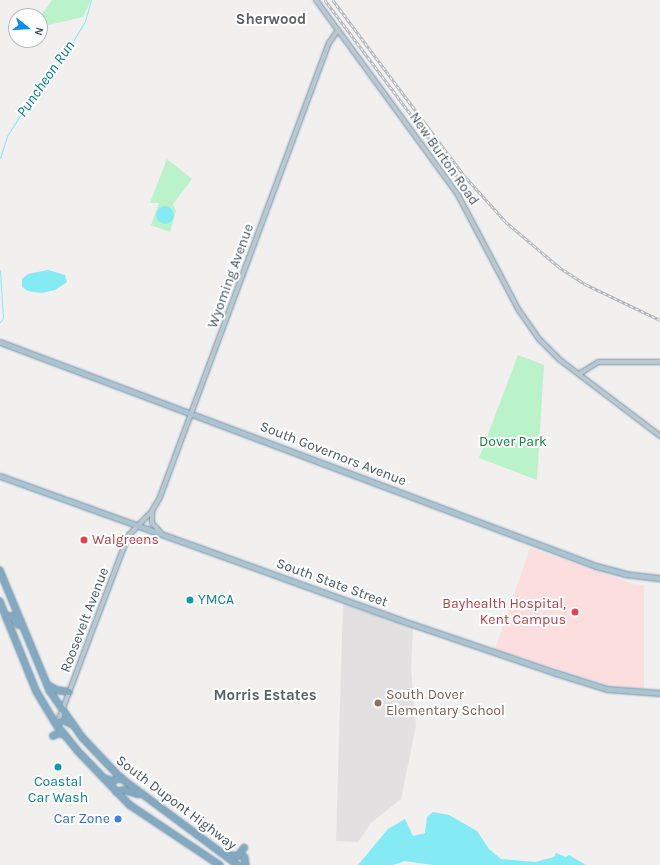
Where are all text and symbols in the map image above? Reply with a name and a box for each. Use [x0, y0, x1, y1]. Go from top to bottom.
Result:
north arrow [8, 8, 48, 48]
district label: Sherwood [236, 11, 306, 29]
text: N [32, 26, 46, 37]
water label: Puncheon Run [13, 37, 79, 121]
street label: New Burton Road [406, 109, 482, 209]
street label: Wyoming Avenue [204, 222, 258, 330]
street label: South Governors Avenue [257, 418, 409, 490]
park label: Dover Park [479, 434, 547, 450]
place label: Walgreens [92, 532, 159, 548]
marker: Walgreens [79, 535, 89, 545]
street label: South State Street [274, 555, 390, 611]
street label: Roosevelt Avenue [57, 565, 113, 675]
place label: YMCA [198, 592, 234, 608]
marker: YMCA [185, 595, 195, 605]
place label: Bayhealth Hospital, Kent Campus [442, 596, 566, 628]
marker: Bayhealth Hospital, Kent Campus [569, 606, 581, 618]
district label: Morris Estates [213, 687, 317, 705]
place label: South Dover Elementary School [386, 687, 505, 720]
marker: South Dover Elementary School [373, 698, 383, 708]
street label: South Dupont Highway [112, 752, 240, 854]
marker: Coastal Car Wash [53, 762, 63, 772]
place label: Coastal Car Wash [28, 774, 88, 806]
place label: Car Zone [54, 811, 110, 827]
marker: Car Zone [113, 814, 123, 824]

